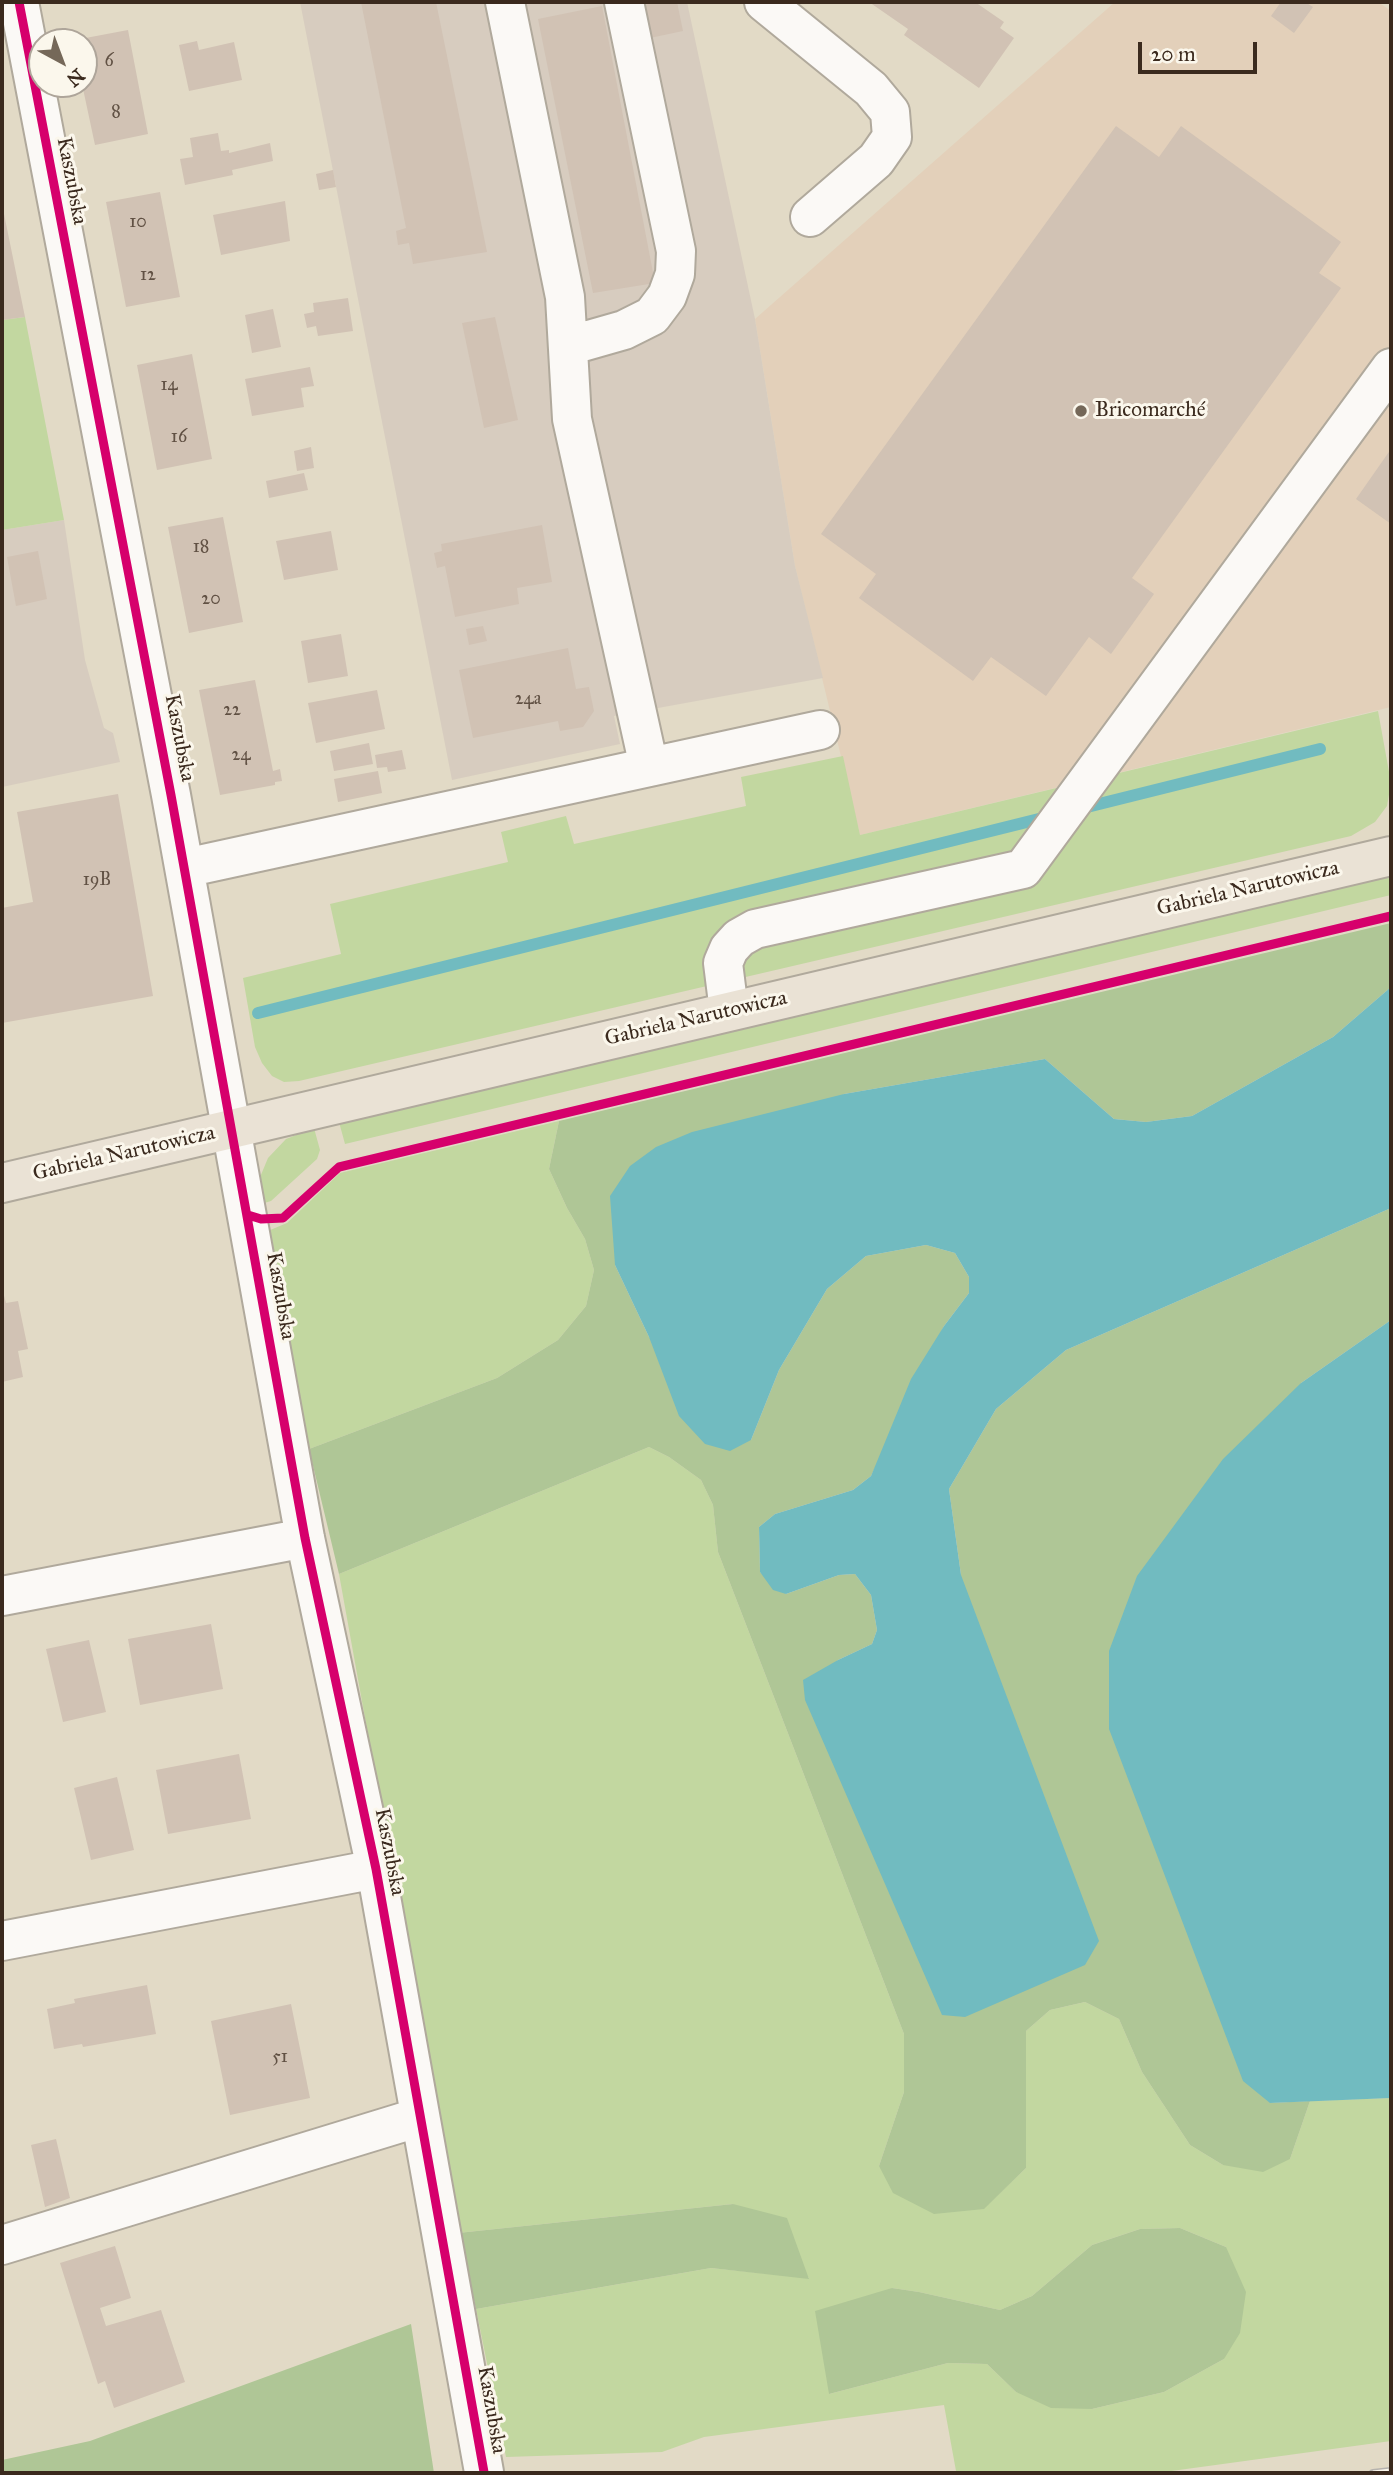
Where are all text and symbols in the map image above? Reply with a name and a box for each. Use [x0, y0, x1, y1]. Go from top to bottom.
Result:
north arrow [28, 28, 98, 98]
scale bar [1141, 28, 1260, 72]
text: 20 m [1151, 41, 1196, 67]
house number: 6 [104, 51, 114, 73]
text: N [62, 64, 89, 92]
house number: 8 [111, 102, 121, 124]
street label: Kaszubska [50, 135, 92, 227]
house number: 10 [129, 212, 147, 234]
house number: 12 [140, 265, 156, 287]
house number: 14 [160, 375, 178, 397]
place label: Bricomarché [1095, 398, 1205, 424]
marker: Bricomarché [1073, 403, 1089, 419]
house number: 16 [171, 427, 187, 449]
house number: 18 [193, 537, 209, 559]
house number: 20 [201, 589, 221, 611]
house number: 24a [515, 689, 541, 711]
street label: Kaszubska [158, 692, 200, 784]
house number: 22 [223, 700, 241, 722]
house number: 24 [232, 745, 250, 767]
street label: Gabriela Narutowicza [1155, 856, 1341, 922]
house number: 19B [83, 870, 111, 892]
street label: Gabriela Narutowicza [603, 986, 789, 1052]
street label: Gabriela Narutowicza [31, 1121, 217, 1187]
street label: Kaszubska [260, 1250, 300, 1342]
street label: Kaszubska [368, 1806, 410, 1898]
house number: 51 [272, 2047, 288, 2069]
street label: Kaszubska [471, 2364, 511, 2456]

